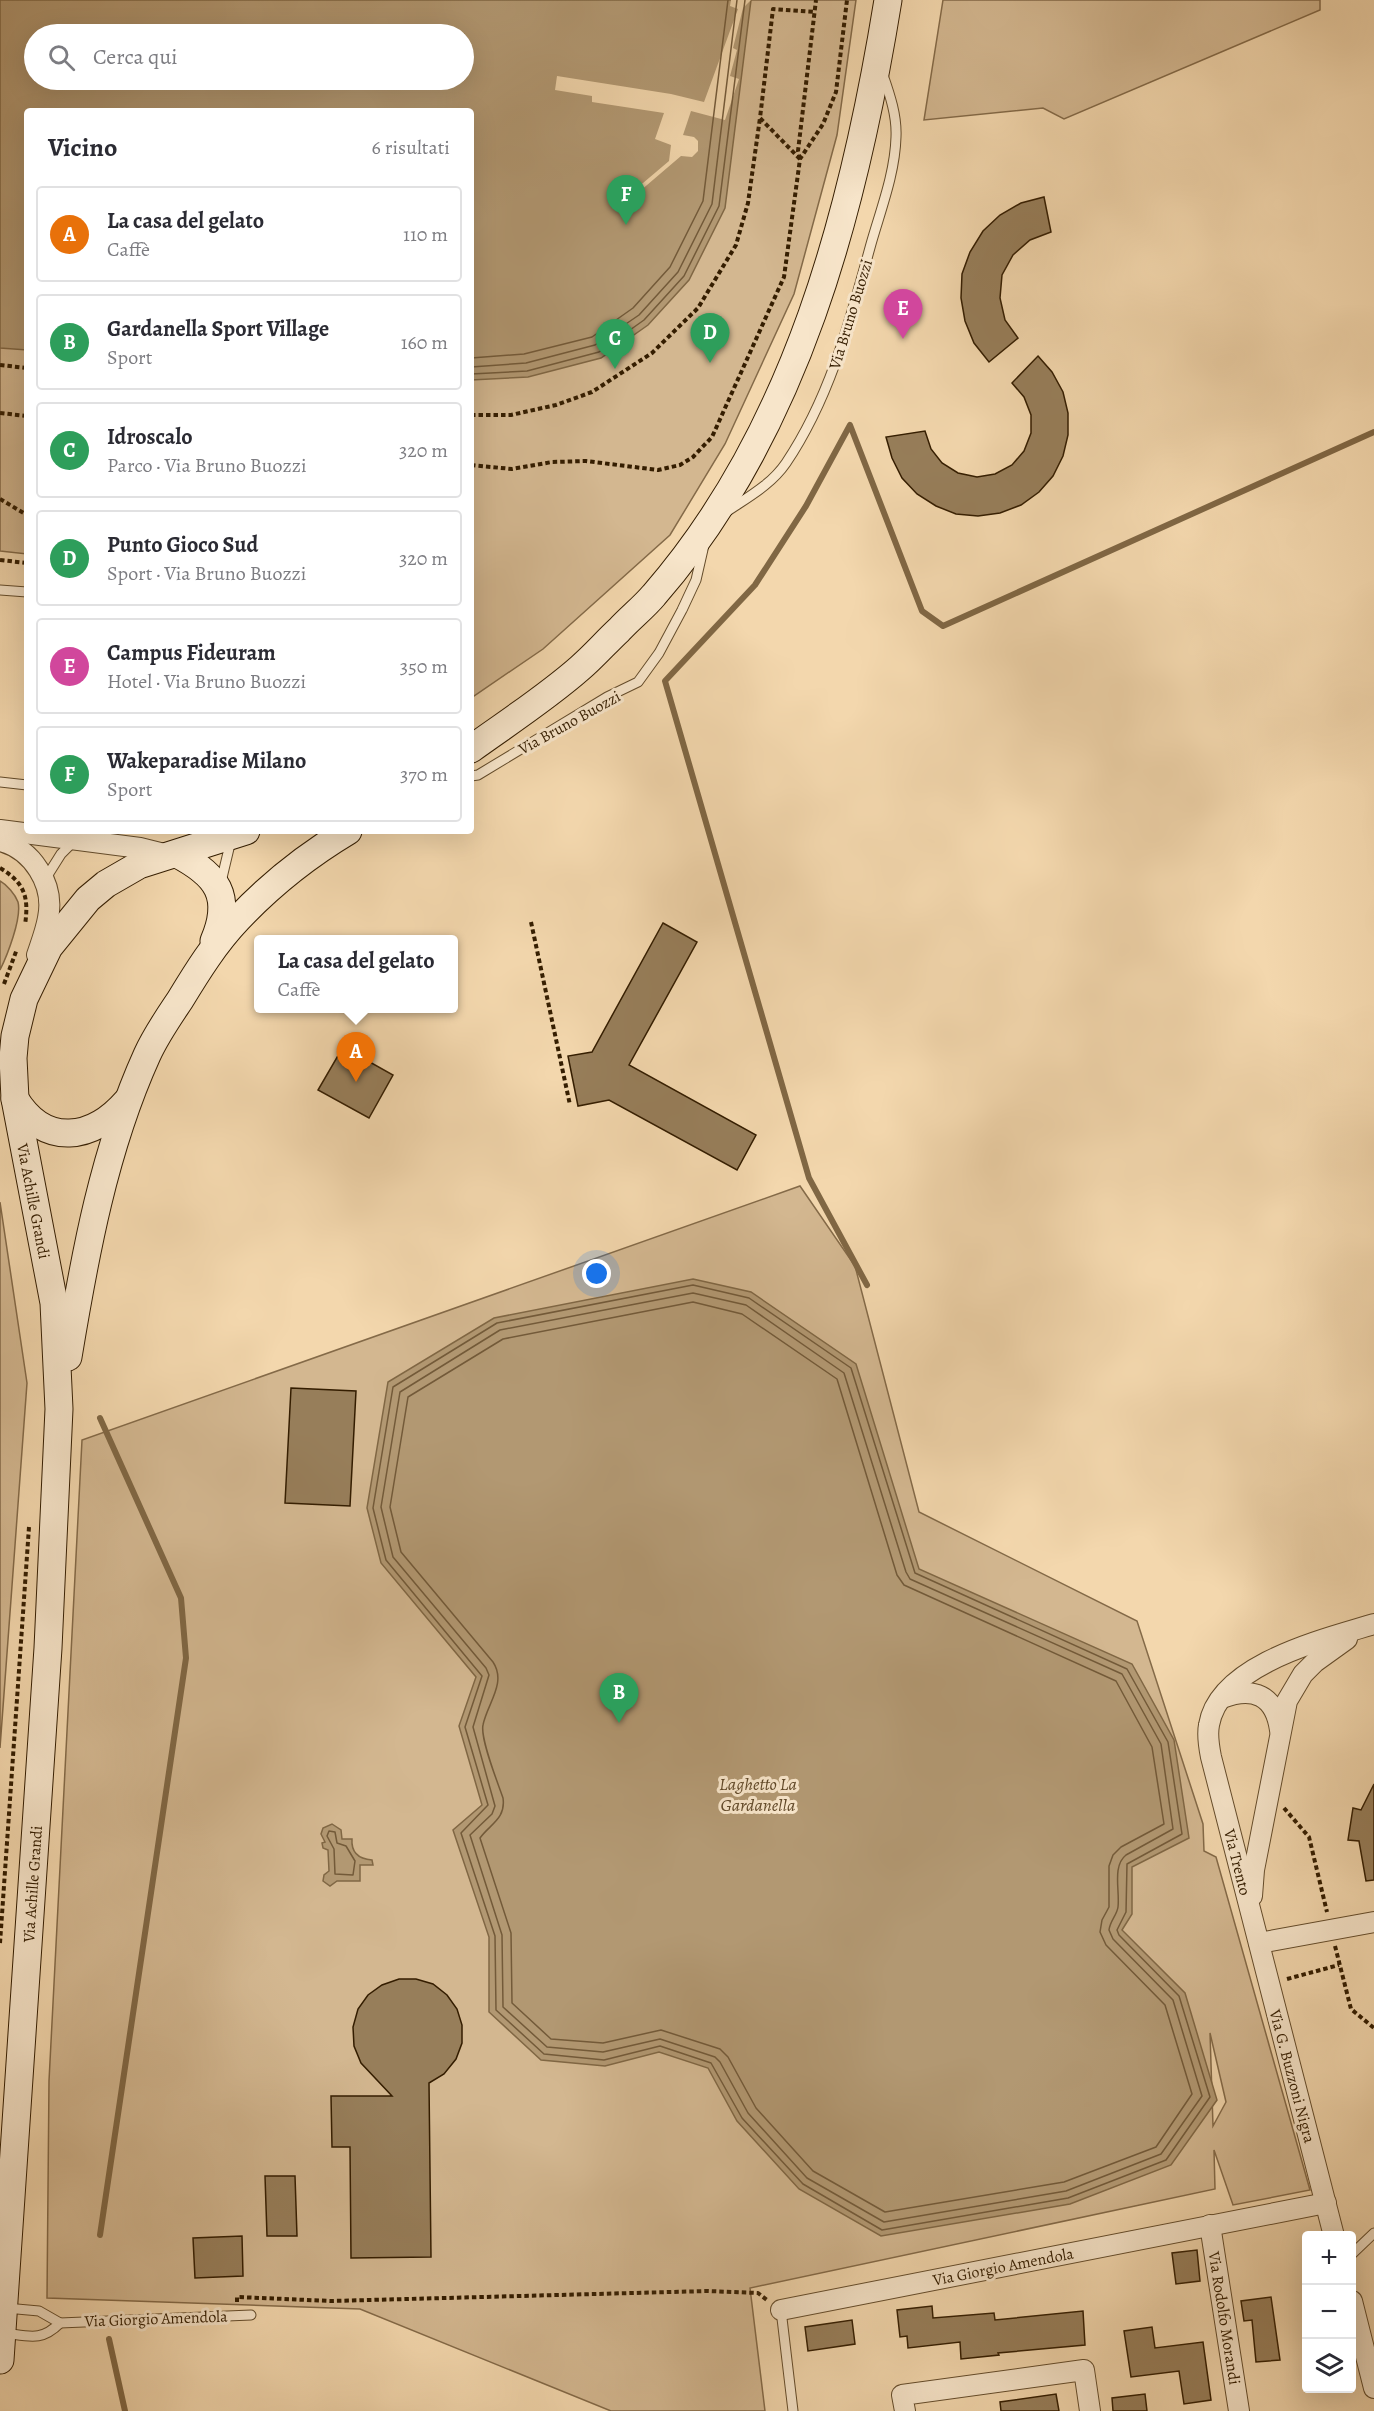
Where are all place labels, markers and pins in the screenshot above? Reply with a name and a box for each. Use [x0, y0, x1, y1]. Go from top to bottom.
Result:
pin: F [606, 176, 646, 225]
pin: E [884, 290, 922, 339]
pin: D [690, 314, 730, 363]
pin: C [596, 320, 634, 369]
pin: A [336, 1032, 376, 1082]
pin: B [600, 1674, 638, 1723]

